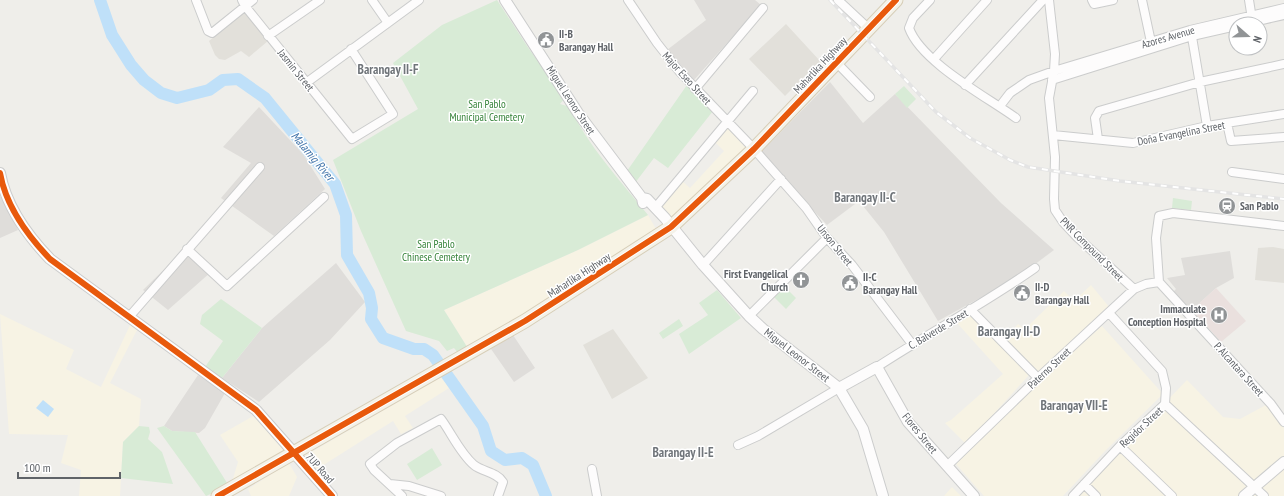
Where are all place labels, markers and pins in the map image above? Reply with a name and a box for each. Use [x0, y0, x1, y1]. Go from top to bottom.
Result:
place label: II-B Barangay Hall [559, 27, 613, 54]
public building icon: II-B Barangay Hall [536, 30, 556, 50]
station icon: San Pablo [1217, 196, 1237, 216]
place label: San Pablo [1240, 199, 1279, 213]
place label: First Evangelical Church [724, 267, 788, 294]
church icon: First Evangelical Church [791, 270, 811, 290]
place label: II-C Barangay Hall [863, 270, 917, 297]
public building icon: II-C Barangay Hall [840, 273, 860, 293]
place label: II-D Barangay Hall [1035, 280, 1089, 307]
public building icon: II-D Barangay Hall [1012, 283, 1032, 303]
place label: Immaculate Conception Hospital [1128, 302, 1206, 329]
hospital icon: Immaculate Conception Hospital [1209, 305, 1229, 325]

